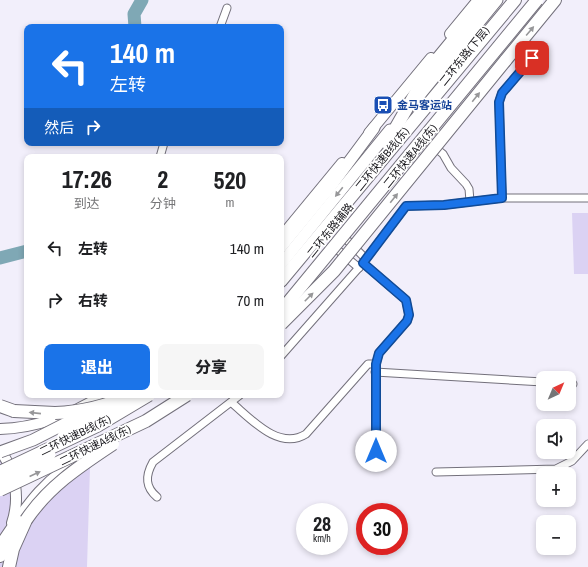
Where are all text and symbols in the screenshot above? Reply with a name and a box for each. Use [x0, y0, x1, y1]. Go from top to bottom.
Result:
street label: 二环东路(下层) [436, 24, 492, 88]
one-way arrow [526, 25, 535, 36]
text: 140 m [110, 34, 175, 72]
icon: left [44, 40, 96, 92]
pin [515, 41, 549, 75]
icon: arrive [521, 47, 543, 69]
text: 左转 [110, 72, 146, 97]
one-way arrow [471, 92, 480, 103]
bus stop icon: 金马客运站 [372, 94, 394, 116]
place label: 金马客运站 [397, 98, 452, 112]
icon: right [82, 116, 104, 138]
text: 然后 [44, 117, 74, 138]
street label: 二环快速A线(东) [380, 121, 440, 191]
street label: 二环快速B线(东) [352, 124, 412, 194]
text: 17:26 [62, 163, 112, 195]
text: 2 [157, 163, 168, 195]
text: 520 [213, 164, 246, 196]
one-way arrow [335, 187, 344, 198]
one-way arrow [389, 193, 398, 204]
text: m [225, 194, 234, 211]
text: 到达 [74, 195, 100, 212]
text: 分钟 [150, 195, 176, 212]
street label: 二环东路辅路 [304, 200, 356, 260]
icon: left [44, 237, 66, 259]
text: 左转 [78, 238, 108, 259]
text: 140 m [230, 238, 264, 259]
icon: right [44, 289, 66, 311]
text: 右转 [78, 290, 108, 311]
text: 70 m [237, 290, 264, 311]
one-way arrow [304, 292, 314, 302]
button: 退出 [44, 344, 150, 390]
button: 分享 [158, 344, 264, 390]
north arrow [536, 371, 576, 411]
map controls [536, 371, 576, 555]
one-way arrow [29, 410, 41, 416]
street label: 二环快速B线(东) [37, 412, 113, 458]
button: sound [536, 419, 576, 459]
street label: 二环快速A线(东) [57, 422, 133, 468]
position arrow [355, 430, 397, 472]
button: + [536, 467, 576, 507]
one-way arrow [30, 471, 41, 477]
speed limit sign: 30 [356, 503, 408, 555]
text: 28 [313, 510, 331, 537]
button: − [536, 515, 576, 555]
text: km/h [313, 532, 331, 545]

